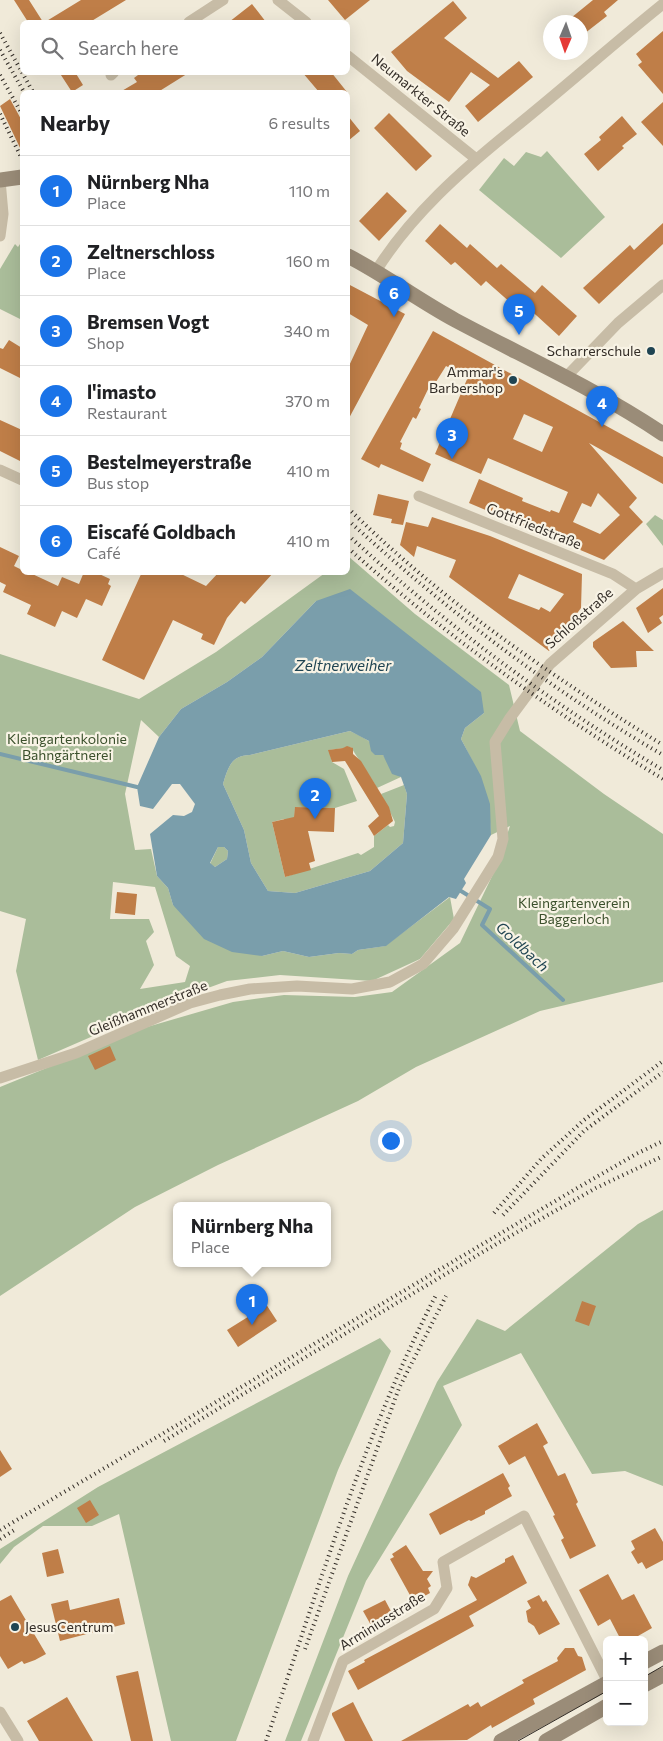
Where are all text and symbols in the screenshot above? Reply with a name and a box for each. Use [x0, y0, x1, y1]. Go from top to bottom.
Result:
north arrow [543, 15, 588, 60]
search box [20, 20, 350, 75]
icon: search [38, 34, 66, 62]
text: Search here [78, 36, 178, 59]
street label: Neumarkter Straße [368, 50, 474, 140]
text: Nearby [40, 110, 110, 135]
text: 6 results [269, 113, 330, 132]
text: Nürnberg Nha [87, 170, 209, 193]
text: 1 [52, 181, 60, 200]
text: 110 m [289, 181, 330, 200]
text: Place [87, 193, 126, 212]
text: Zeltnerschloss [87, 240, 215, 263]
text: 2 [51, 251, 61, 270]
text: 160 m [286, 251, 330, 270]
text: Place [87, 263, 126, 282]
pin: 6 [378, 276, 410, 317]
pin: 5 [503, 294, 535, 335]
text: Bremsen Vogt [87, 310, 209, 333]
text: 3 [51, 321, 61, 340]
text: 340 m [284, 321, 330, 340]
text: Shop [87, 333, 125, 352]
place label: Scharrerschule [547, 342, 641, 359]
marker: Scharrerschule [645, 345, 657, 357]
place label: Ammar's Barbershop [429, 363, 503, 396]
marker: Ammar's Barbershop [507, 374, 519, 386]
text: l'imasto [87, 380, 156, 403]
pin: 4 [586, 386, 618, 427]
text: 4 [51, 391, 61, 410]
text: 370 m [285, 391, 330, 410]
text: Restaurant [87, 403, 167, 422]
pin: 3 [436, 418, 468, 459]
text: Bestelmeyerstraße [87, 450, 251, 473]
text: 5 [51, 461, 61, 480]
text: 410 m [287, 461, 330, 480]
text: Bus stop [87, 473, 149, 492]
street label: Gottfriedstraße [484, 499, 584, 552]
text: Eiscafé Goldbach [87, 520, 236, 543]
text: 6 [51, 531, 61, 550]
text: 410 m [287, 531, 330, 550]
text: Café [87, 543, 121, 562]
street label: Schloßstraße [541, 584, 616, 652]
water label: Zeltnerweiher [294, 656, 392, 674]
park label: Kleingartenkolonie Bahngärtnerei [7, 730, 127, 763]
pin: 2 [299, 778, 331, 819]
park label: Kleingartenverein Baggerloch [518, 894, 630, 927]
water label: Goldbach [493, 917, 553, 975]
street label: Gleißhammerstraße [86, 976, 210, 1039]
your location [378, 1128, 404, 1154]
popup [173, 1202, 331, 1267]
text: Nürnberg Nha [191, 1214, 313, 1237]
text: Place [191, 1237, 230, 1256]
pin: 1 [236, 1284, 268, 1325]
street label: Arminiusstraße [336, 1588, 428, 1654]
place label: JesusCentrum [25, 1618, 113, 1635]
marker: JesusCentrum [9, 1621, 21, 1633]
map controls [603, 1636, 648, 1726]
button: + [603, 1636, 648, 1681]
button: − [603, 1681, 648, 1726]

